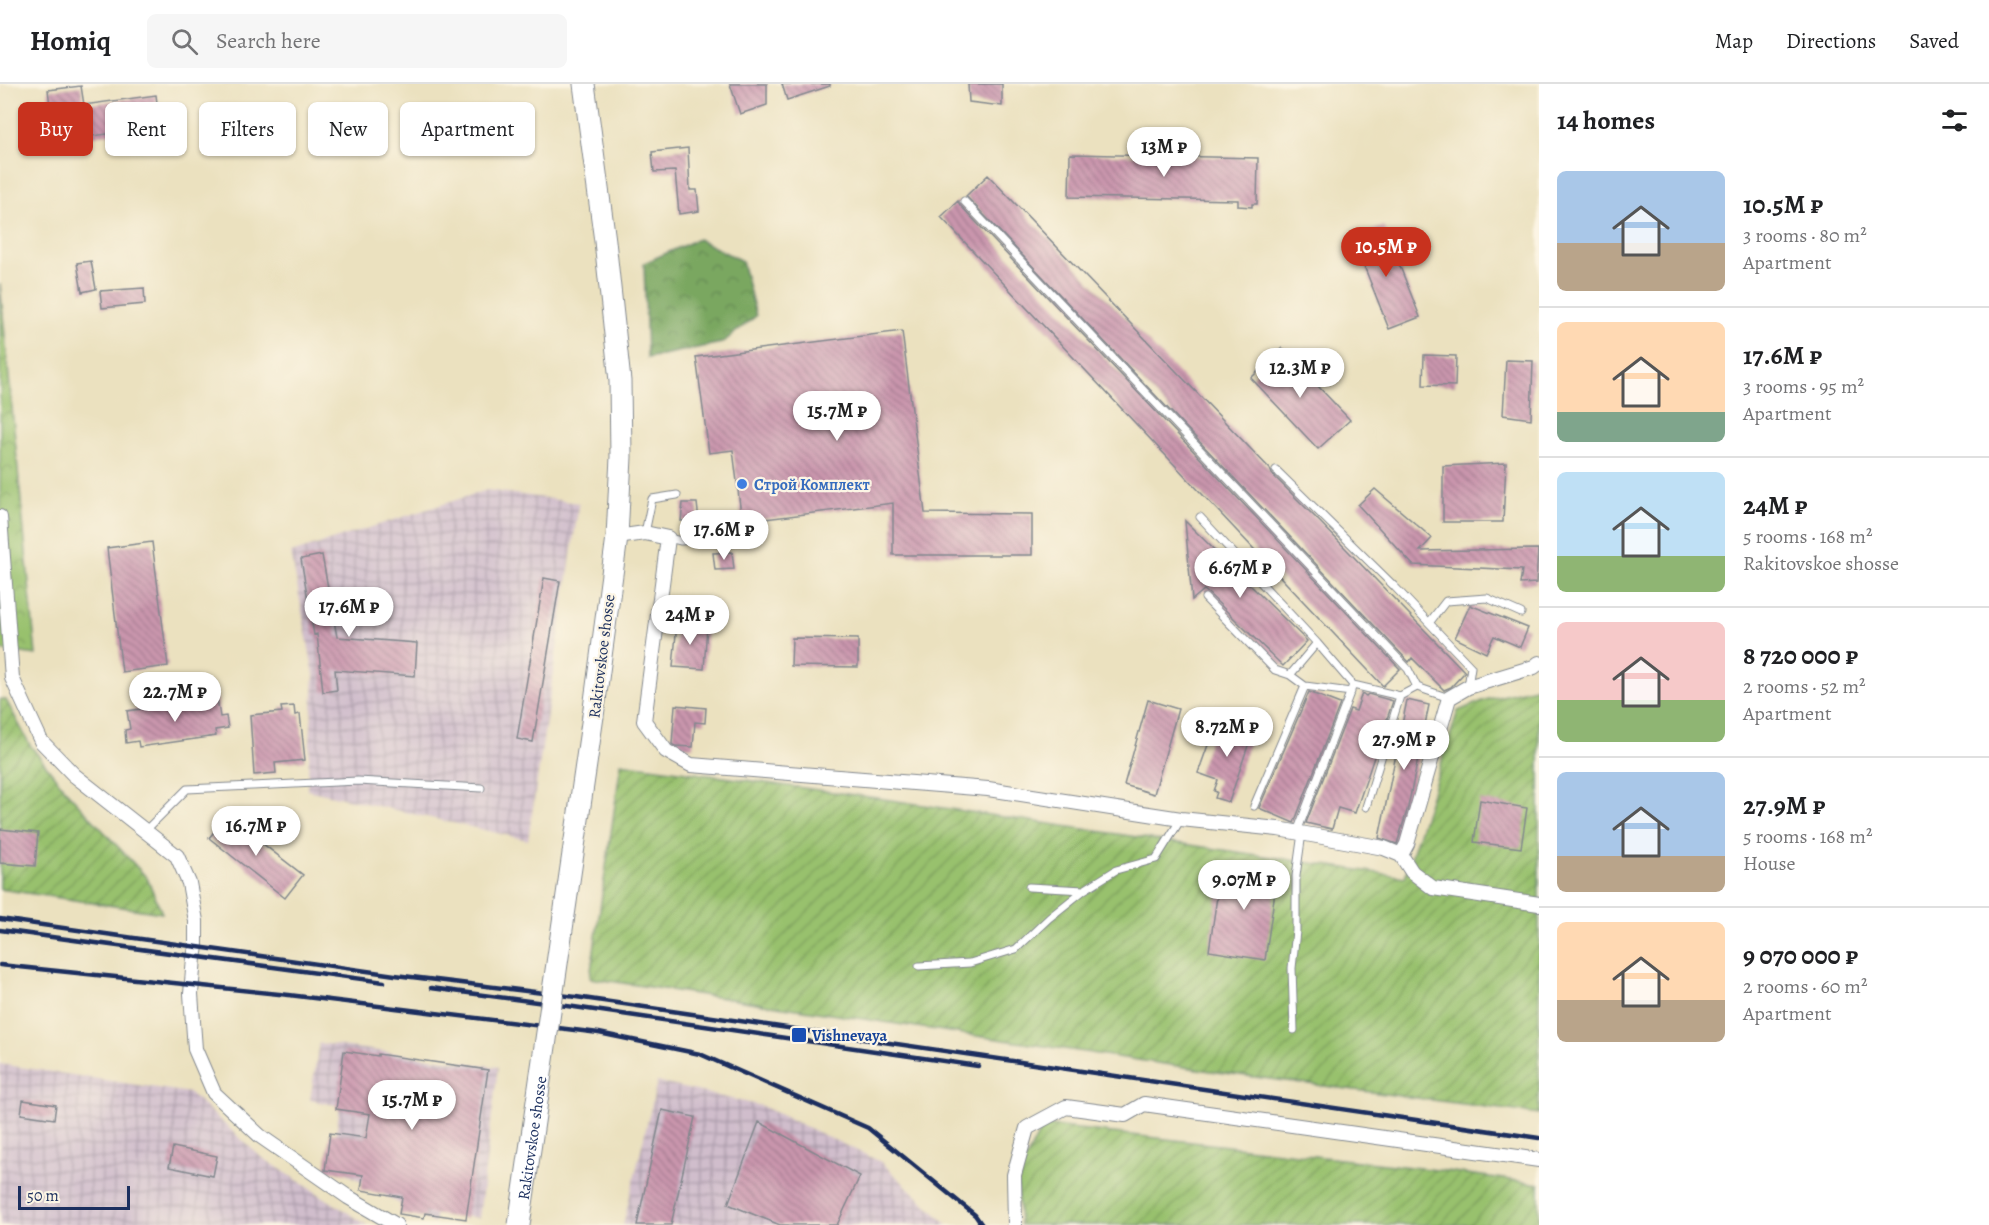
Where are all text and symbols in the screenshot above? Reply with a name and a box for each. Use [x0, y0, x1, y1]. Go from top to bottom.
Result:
search box [147, 14, 567, 68]
text: Homiq [30, 22, 111, 60]
icon: search [168, 25, 201, 58]
text: Search here [216, 26, 321, 56]
text: Map [1715, 27, 1753, 55]
text: Directions [1786, 27, 1876, 55]
text: Saved [1909, 27, 1959, 55]
chip: Buy [18, 102, 93, 156]
chip: Rent [105, 102, 187, 156]
chip: Filters [199, 102, 296, 156]
chip: New [308, 102, 388, 156]
chip: Apartment [400, 102, 535, 156]
text: 14 homes [1557, 103, 1655, 138]
icon: filters [1938, 104, 1971, 137]
pin: 13M ₽ [1122, 127, 1206, 178]
text: 13M ₽ [1141, 133, 1187, 160]
text: 10.5M ₽ [1743, 187, 1823, 222]
icon: home [1605, 195, 1677, 267]
text: 3 rooms · 80 m² [1743, 222, 1867, 249]
pin: 10.5M ₽ [1331, 227, 1441, 278]
text: 10.5M ₽ [1355, 233, 1417, 260]
text: Apartment [1743, 249, 1832, 276]
text: 17.6M ₽ [1743, 338, 1822, 373]
icon: home [1605, 346, 1677, 418]
pin: 12.3M ₽ [1245, 348, 1355, 399]
text: 12.3M ₽ [1269, 354, 1331, 381]
text: 3 rooms · 95 m² [1743, 373, 1864, 400]
pin: 15.7M ₽ [782, 391, 892, 442]
text: 15.7M ₽ [807, 397, 867, 424]
text: Apartment [1743, 400, 1832, 427]
place label: Строй Комплект [754, 474, 871, 496]
marker: Строй Комплект [735, 477, 749, 491]
text: 24M ₽ [1743, 488, 1807, 523]
icon: home [1605, 496, 1677, 568]
pin: 17.6M ₽ [669, 510, 779, 561]
text: 17.6M ₽ [694, 516, 755, 543]
text: 5 rooms · 168 m² [1743, 523, 1872, 550]
pin: 6.67M ₽ [1185, 548, 1295, 599]
text: Rakitovskoe shosse [1743, 550, 1899, 577]
text: 6.67M ₽ [1208, 554, 1272, 581]
pin: 17.6M ₽ [294, 587, 404, 638]
text: 17.6M ₽ [319, 593, 380, 620]
street label: Rakitovskoe shosse [583, 593, 621, 719]
pin: 24M ₽ [648, 595, 732, 646]
text: 24M ₽ [665, 601, 715, 628]
text: 8 720 000 ₽ [1743, 638, 1858, 673]
icon: home [1605, 646, 1677, 718]
pin: 22.7M ₽ [120, 672, 230, 723]
text: 2 rooms · 52 m² [1743, 673, 1866, 700]
text: 22.7M ₽ [143, 678, 207, 705]
text: Apartment [1743, 700, 1832, 727]
pin: 8.72M ₽ [1172, 707, 1282, 758]
text: 8.72M ₽ [1195, 713, 1259, 740]
pin: 27.9M ₽ [1349, 720, 1459, 771]
text: 27.9M ₽ [1372, 726, 1436, 753]
text: 27.9M ₽ [1743, 788, 1825, 823]
icon: home [1605, 796, 1677, 868]
pin: 16.7M ₽ [201, 806, 311, 857]
text: 16.7M ₽ [226, 812, 287, 839]
text: 5 rooms · 168 m² [1743, 823, 1872, 850]
text: House [1743, 850, 1795, 877]
pin: 9.07M ₽ [1189, 860, 1299, 911]
text: 9.07M ₽ [1212, 866, 1276, 893]
text: 9 070 000 ₽ [1743, 938, 1858, 973]
icon: home [1605, 946, 1677, 1018]
text: 2 rooms · 60 m² [1743, 973, 1867, 1000]
text: Apartment [1743, 1000, 1832, 1027]
place label: Vishnevaya [811, 1025, 887, 1047]
marker: Vishnevaya [790, 1026, 808, 1044]
street label: Rakitovskoe shosse [513, 1075, 553, 1201]
pin: 15.7M ₽ [357, 1080, 467, 1131]
text: 15.7M ₽ [382, 1086, 442, 1113]
scale bar [18, 1183, 130, 1210]
text: 50 m [27, 1185, 59, 1207]

